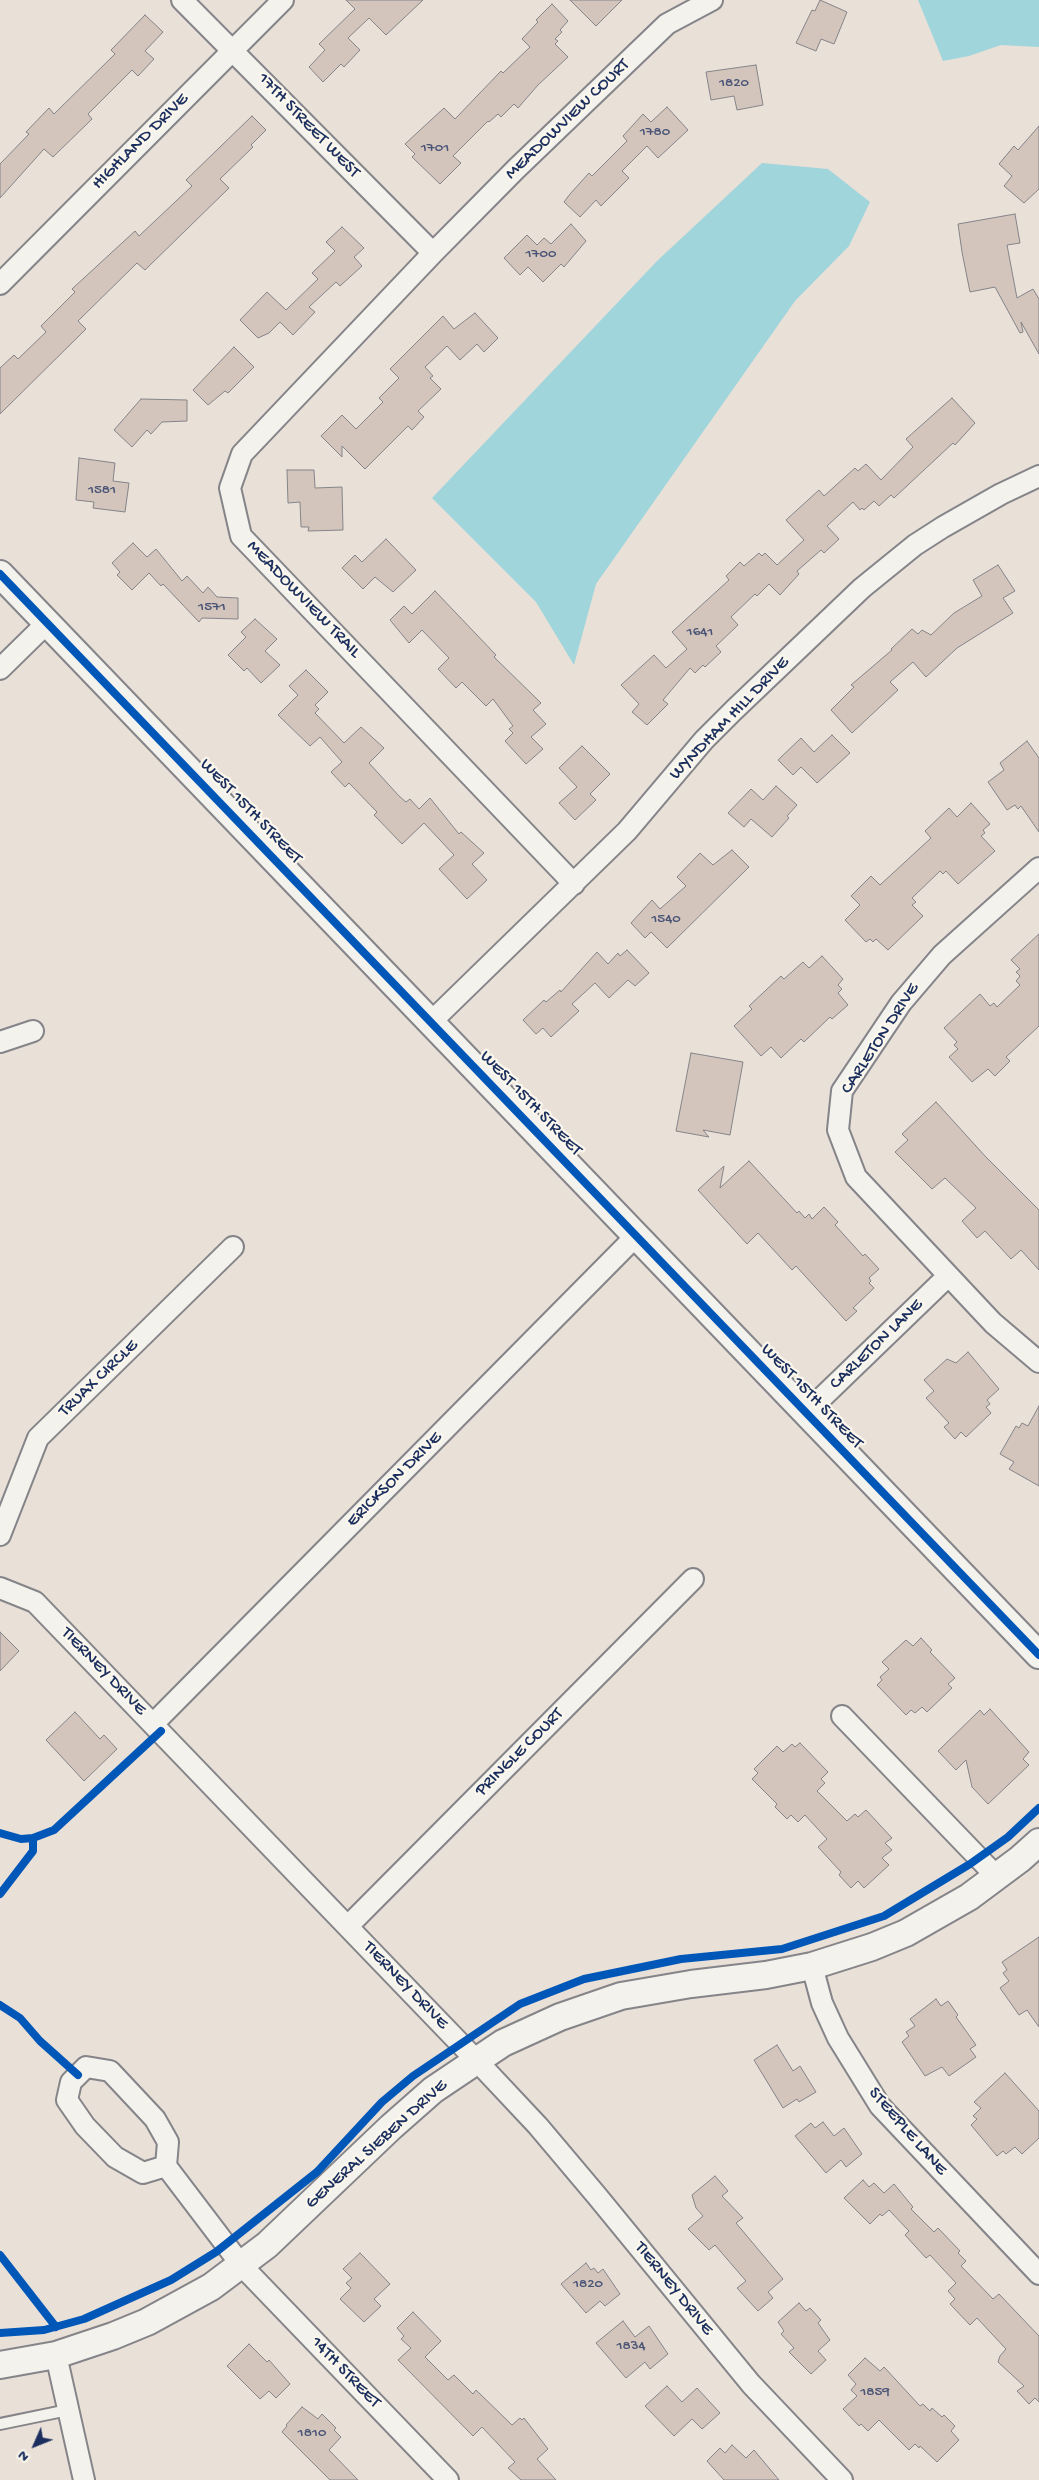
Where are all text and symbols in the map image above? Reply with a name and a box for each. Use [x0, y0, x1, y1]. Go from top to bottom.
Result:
street label: MEADOWVIEW COURT [501, 55, 635, 185]
street label: 17TH STREET WEST [252, 69, 364, 183]
house number: 1820 [719, 75, 749, 93]
street label: HIGHLAND DRIVE [88, 89, 194, 195]
house number: 1780 [640, 124, 670, 142]
house number: 1701 [421, 140, 449, 158]
house number: 1700 [526, 246, 556, 264]
house number: 1581 [88, 482, 116, 500]
street label: MEADOWVIEW TRAIL [241, 537, 365, 663]
house number: 1571 [198, 599, 226, 617]
house number: 1641 [687, 624, 713, 642]
street label: WYNDHAM HILL DRIVE [665, 653, 795, 785]
street label: WEST 15TH STREET [194, 755, 306, 869]
house number: 1540 [651, 911, 681, 929]
street label: CARLETON DRIVE [837, 979, 925, 1099]
street label: WEST 15TH STREET [474, 1047, 586, 1161]
street label: CARLETON LANE [826, 1295, 928, 1395]
street label: TRUAX CIRCLE [55, 1336, 143, 1422]
street label: WEST 15TH STREET [755, 1340, 867, 1454]
street label: ERICKSON DRIVE [343, 1428, 447, 1532]
street label: TIERNEY DRIVE [56, 1623, 150, 1721]
street label: PRINGLE COURT [471, 1704, 569, 1802]
street label: TIERNEY DRIVE [358, 1937, 452, 2035]
street label: GENERAL SIEBEN DRIVE [302, 2076, 452, 2214]
street label: STEEPLE LANE [863, 2083, 951, 2181]
street label: TIERNEY DRIVE [629, 2238, 717, 2340]
house number: 1820 [573, 2276, 603, 2294]
street label: 14TH STREET [306, 2333, 384, 2413]
house number: 1834 [616, 2338, 646, 2356]
house number: 1859 [860, 2384, 890, 2402]
north arrow [10, 2420, 60, 2470]
house number: 1810 [298, 2425, 326, 2443]
text: N [15, 2447, 33, 2465]

